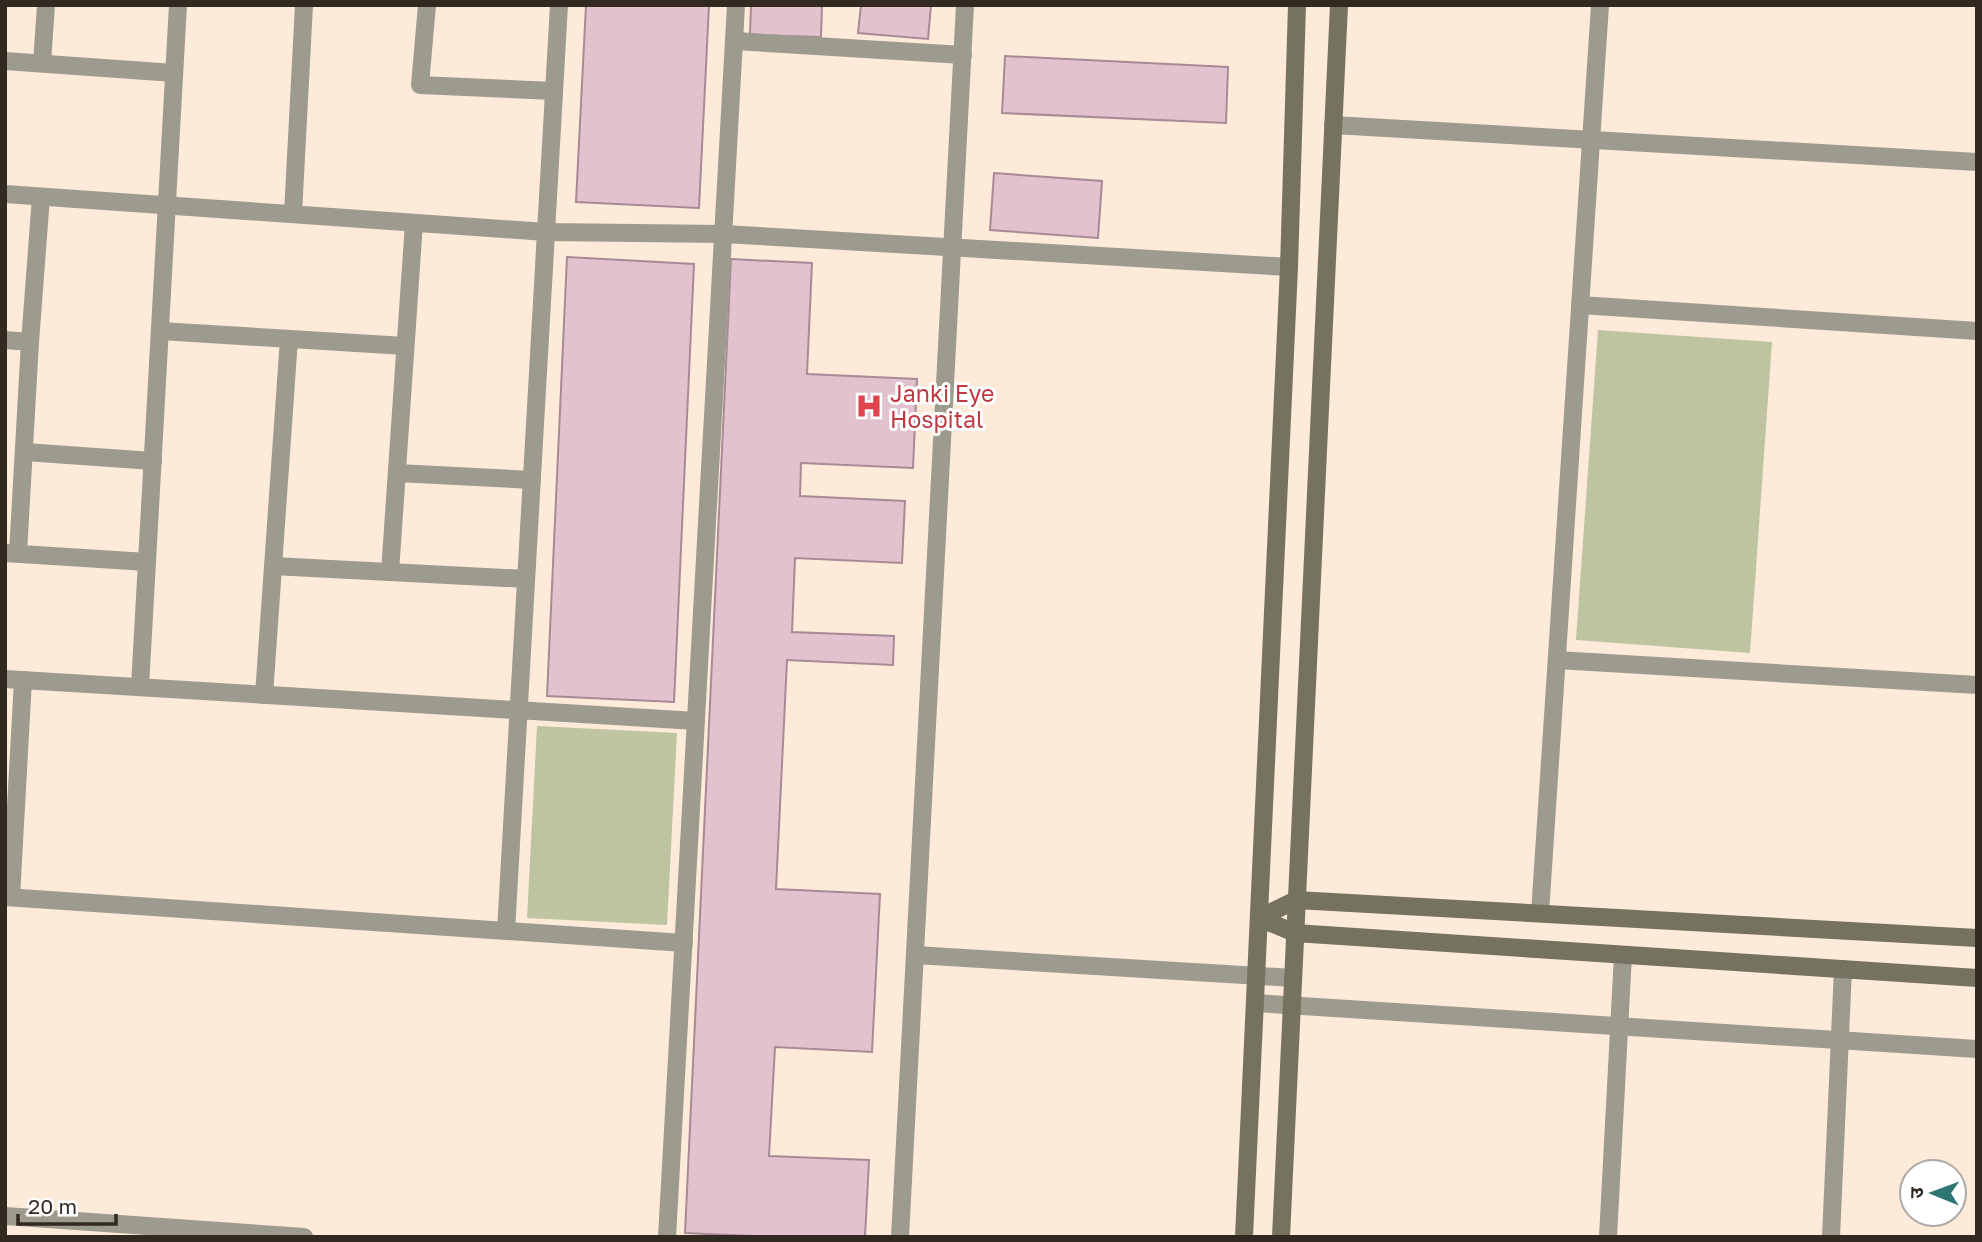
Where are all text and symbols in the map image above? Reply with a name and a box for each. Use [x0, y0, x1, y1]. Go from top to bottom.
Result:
place label: Janki Eye Hospital [890, 379, 994, 433]
hospital icon: Janki Eye Hospital [854, 391, 884, 421]
north arrow [1898, 1158, 1968, 1228]
scale bar [18, 1182, 116, 1226]
text: उ [1904, 1186, 1927, 1198]
text: 20 m [28, 1193, 77, 1219]

